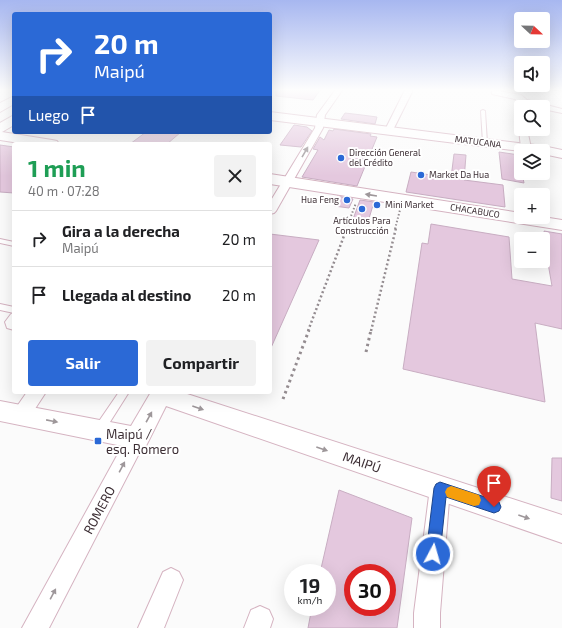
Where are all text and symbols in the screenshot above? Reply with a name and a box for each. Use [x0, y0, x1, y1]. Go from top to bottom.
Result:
north arrow [514, 12, 550, 48]
map controls [514, 12, 550, 268]
text: 20 m [94, 26, 159, 60]
icon: right [28, 28, 80, 80]
button: sound [514, 56, 550, 92]
text: Maipú [94, 60, 145, 82]
button: search [514, 100, 550, 136]
icon: arrive [77, 104, 99, 126]
text: Luego [28, 106, 69, 124]
street label: MATUCANA [454, 133, 502, 150]
button: layers [514, 144, 550, 180]
one-way arrow [301, 146, 308, 158]
place label: Dirección General del Crédito [349, 147, 421, 168]
text: 1 min [28, 153, 86, 182]
marker: Dirección General del Crédito [336, 153, 346, 163]
button: close [214, 155, 256, 197]
place label: Market Da Hua [429, 169, 489, 180]
marker: Market Da Hua [416, 170, 426, 180]
text: 40 m · 07:28 [28, 183, 100, 199]
button: + [514, 188, 550, 224]
one-way arrow [365, 192, 377, 198]
place label: Hua Feng [301, 194, 339, 205]
marker: Hua Feng [342, 195, 352, 205]
place label: Mini Market [385, 199, 434, 210]
marker: Mini Market [372, 200, 382, 210]
street label: CHACABUCO [449, 201, 501, 220]
marker: Artículos Para Construcción [357, 204, 367, 214]
place label: Artículos Para Construcción [333, 215, 391, 236]
text: Gira a la derecha [62, 222, 180, 240]
icon: right [28, 228, 50, 250]
text: 20 m [222, 230, 256, 248]
button: − [514, 232, 550, 268]
text: Maipú [62, 240, 99, 256]
icon: arrive [28, 284, 50, 306]
text: Llegada al destino [62, 286, 191, 304]
text: 20 m [222, 286, 256, 304]
button: Salir [28, 340, 138, 386]
button: Compartir [146, 340, 256, 386]
one-way arrow [193, 405, 205, 411]
one-way arrow [146, 411, 153, 422]
one-way arrow [46, 419, 58, 425]
place label: Maipú / esq. Romero [106, 426, 179, 457]
marker: Maipú / esq. Romero [93, 436, 103, 446]
one-way arrow [316, 446, 328, 452]
street label: MAIPÚ [341, 447, 383, 476]
one-way arrow [118, 461, 125, 473]
pin [477, 466, 511, 507]
icon: arrive [483, 472, 505, 494]
street label: ROMERO [80, 483, 118, 537]
one-way arrow [519, 514, 531, 520]
position arrow [412, 533, 454, 575]
speed limit sign: 30 [344, 564, 396, 616]
text: 19 [300, 573, 320, 597]
one-way arrow [50, 588, 57, 600]
text: km/h [298, 594, 322, 606]

